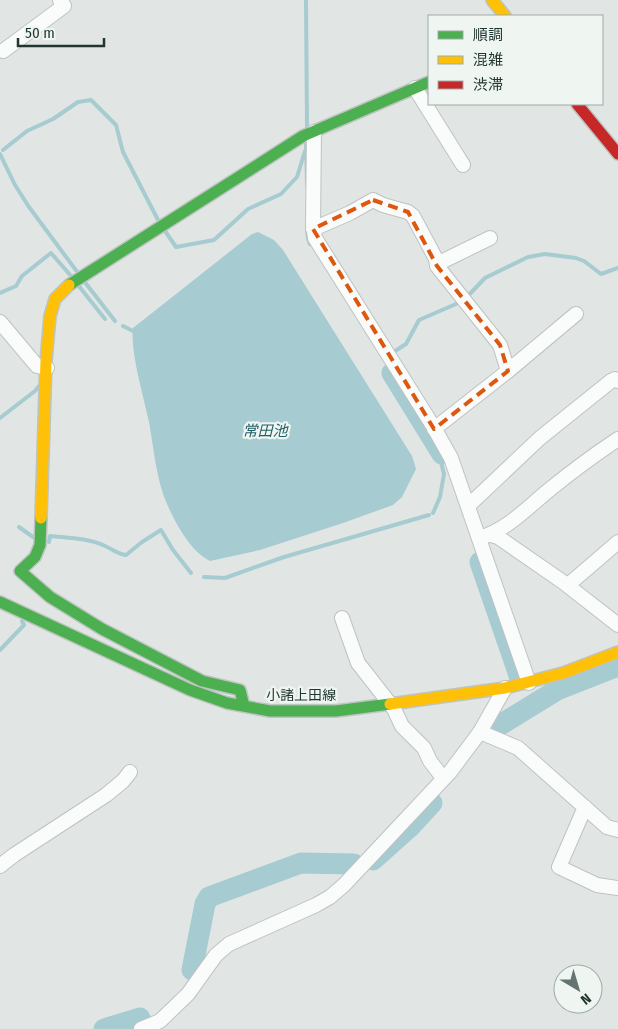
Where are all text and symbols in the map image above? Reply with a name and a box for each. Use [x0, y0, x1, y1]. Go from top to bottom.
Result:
scale bar [18, 15, 104, 47]
legend [428, 15, 603, 105]
text: 50 m [25, 24, 55, 42]
text: 順調 [473, 26, 503, 44]
text: 混雑 [473, 51, 503, 69]
text: 渋滞 [473, 76, 503, 94]
water label: 常田池 [242, 422, 289, 440]
street label: 小諸上田線 [266, 687, 336, 704]
north arrow [553, 964, 603, 1014]
text: N [577, 990, 594, 1008]

